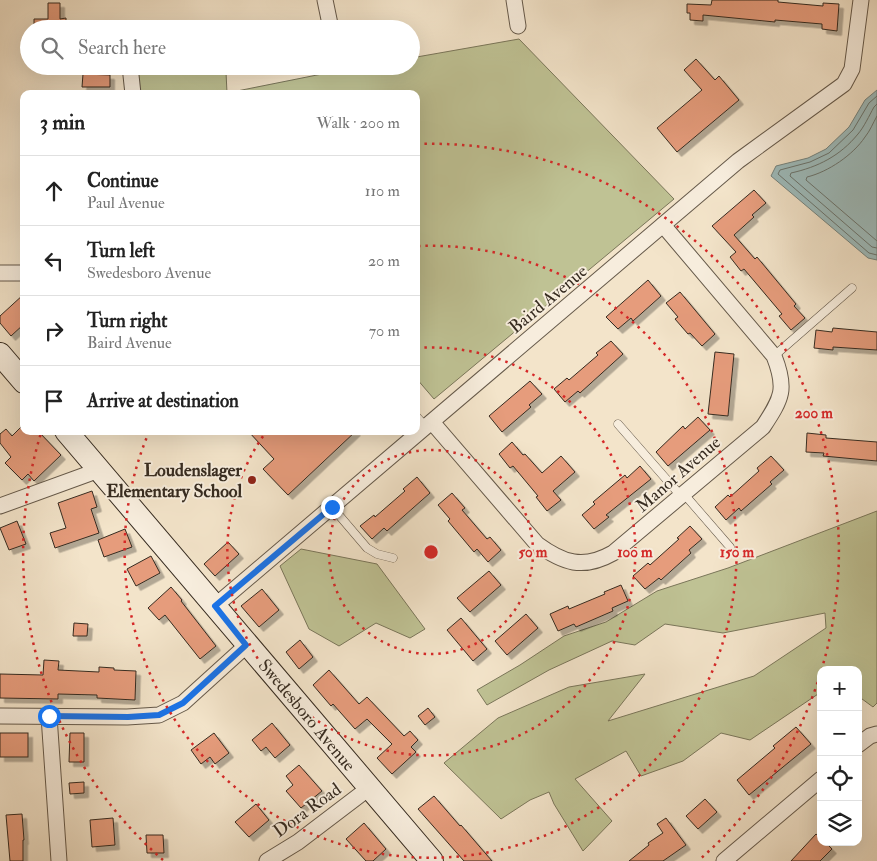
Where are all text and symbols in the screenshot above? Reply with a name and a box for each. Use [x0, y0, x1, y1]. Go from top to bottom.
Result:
search box [20, 20, 420, 75]
icon: search [38, 34, 66, 62]
text: Search here [78, 36, 166, 60]
text: 3 min [40, 109, 85, 136]
text: Walk · 200 m [317, 113, 400, 133]
text: Continue [87, 169, 158, 193]
icon: ahead [40, 177, 68, 205]
text: 110 m [365, 181, 400, 201]
text: Paul Avenue [87, 193, 165, 213]
text: Turn left [87, 239, 155, 263]
icon: left [40, 247, 68, 275]
text: 20 m [368, 251, 400, 271]
street label: Baird Avenue [504, 260, 593, 339]
text: Swedesboro Avenue [87, 263, 211, 283]
text: Turn right [87, 309, 167, 333]
icon: right [40, 317, 68, 345]
text: 70 m [369, 321, 400, 341]
text: Baird Avenue [87, 333, 172, 353]
icon: arrive [40, 387, 68, 415]
text: Arrive at destination [87, 389, 239, 413]
text: 200 m [795, 404, 833, 423]
street label: Manor Avenue [631, 431, 726, 518]
place label: Loudenslager Elementary School [106, 459, 242, 503]
marker: Loudenslager Elementary School [246, 474, 258, 486]
route end [321, 496, 344, 519]
centre of rings [422, 543, 440, 561]
text: 50 m [519, 543, 548, 562]
text: 100 m [617, 543, 653, 562]
text: 150 m [720, 543, 754, 562]
street label: Swedesboro Avenue [253, 654, 361, 777]
map controls [817, 666, 862, 846]
button: + [817, 666, 862, 711]
route start [38, 705, 61, 728]
button: − [817, 711, 862, 756]
button: locate [817, 756, 862, 801]
street label: Dora Road [269, 778, 346, 843]
button: layers [817, 801, 862, 846]

